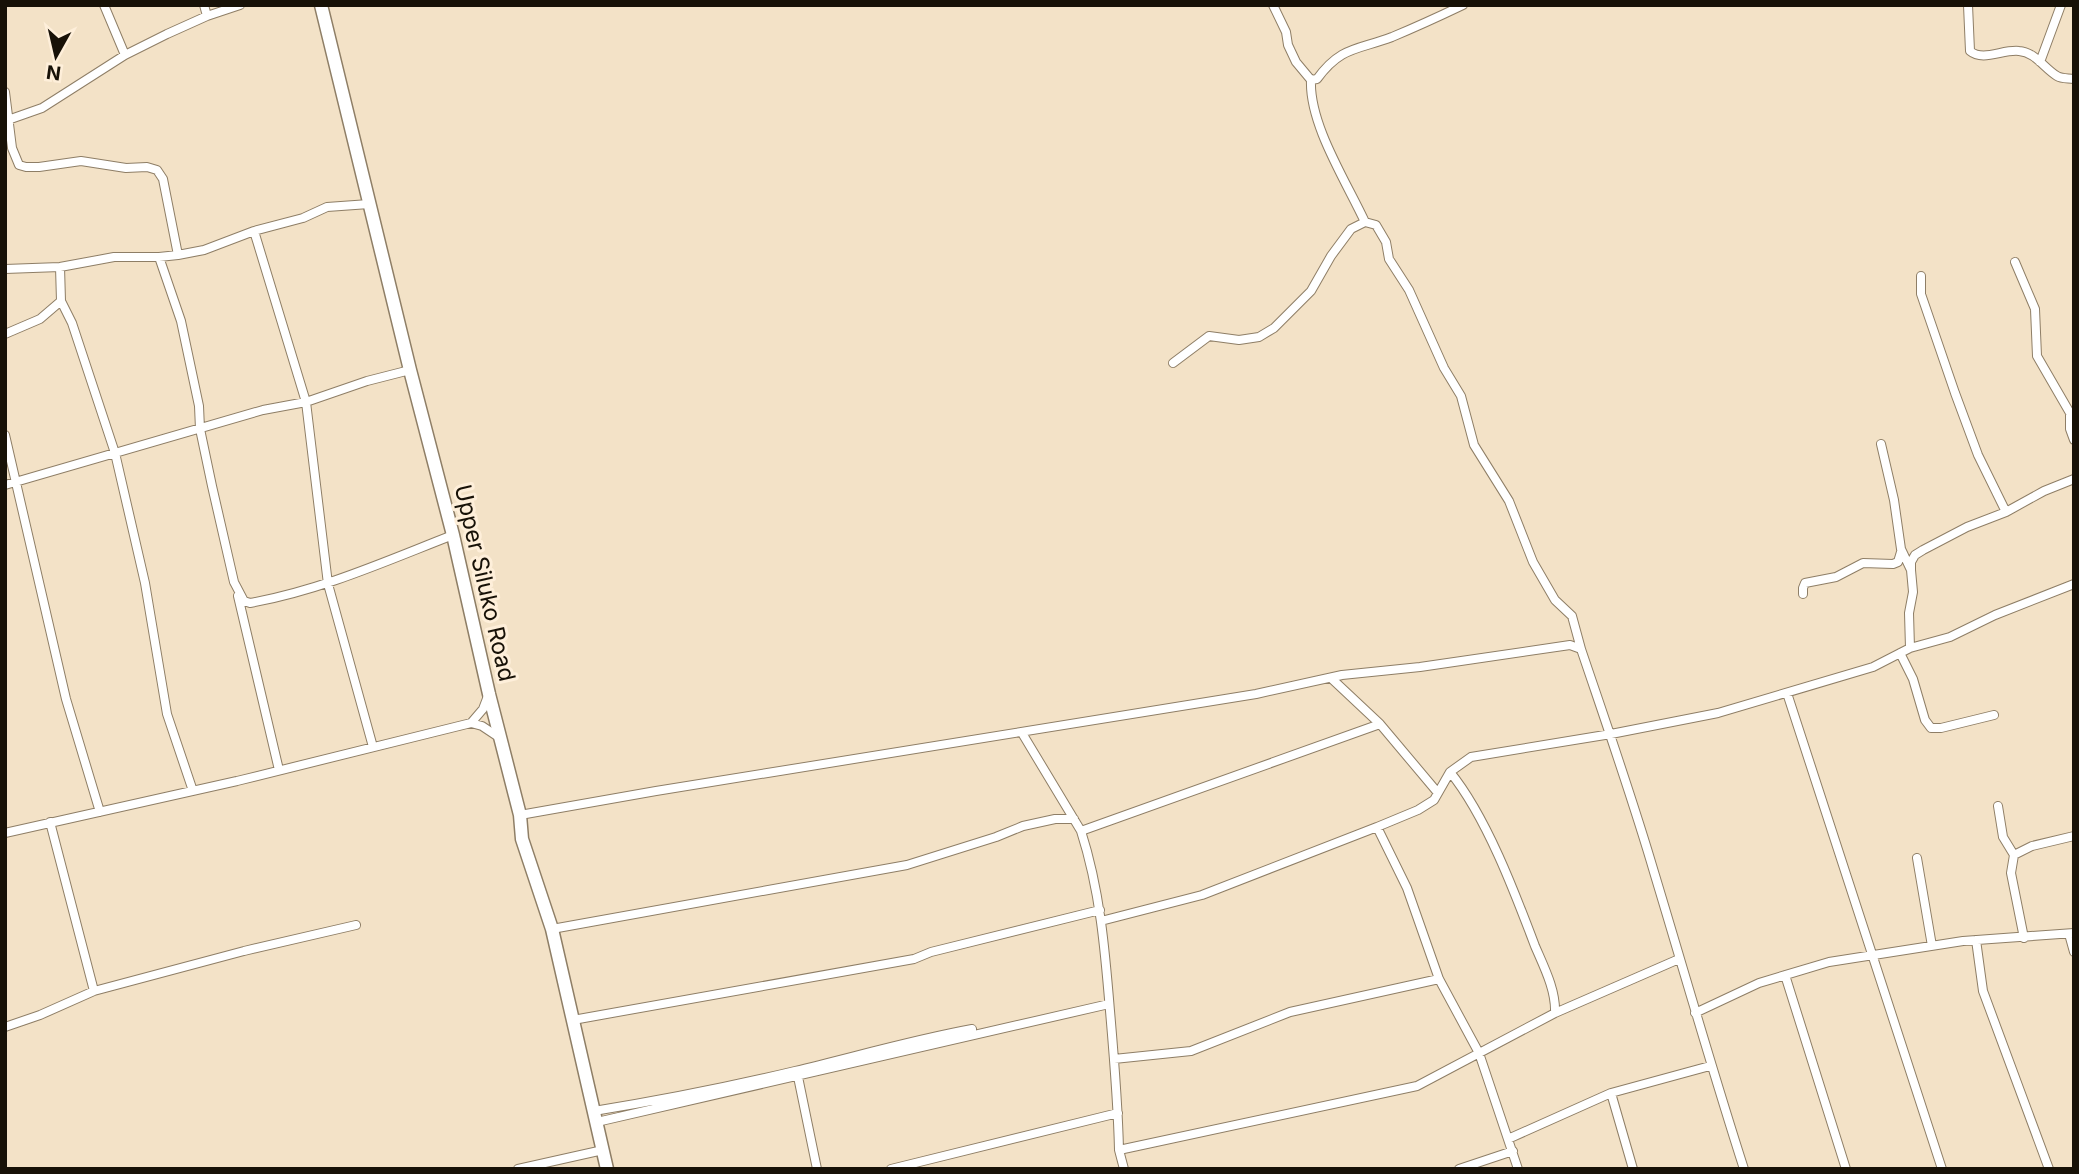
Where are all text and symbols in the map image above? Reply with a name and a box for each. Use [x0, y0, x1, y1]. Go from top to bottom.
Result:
north arrow [21, 21, 91, 91]
text: N [45, 60, 62, 85]
street label: Upper Siluko Road [449, 482, 521, 684]

